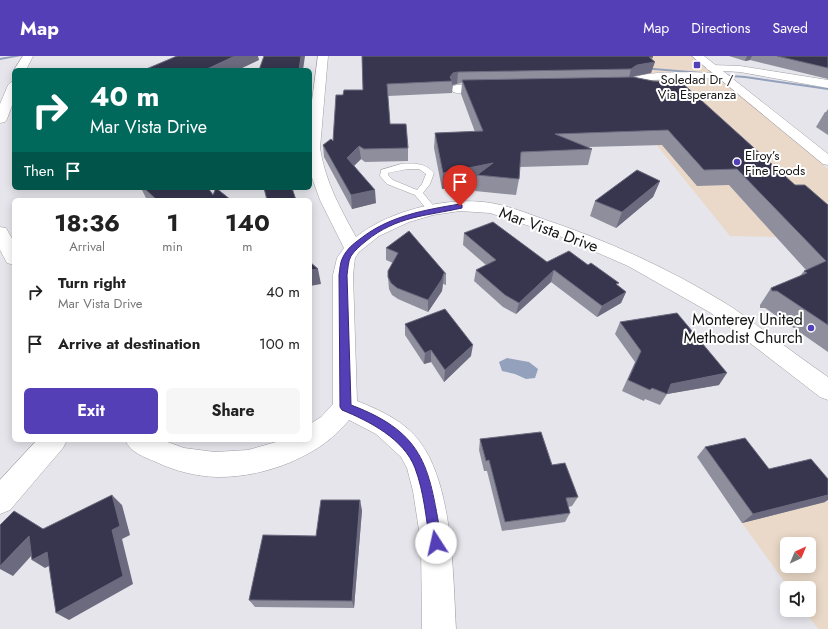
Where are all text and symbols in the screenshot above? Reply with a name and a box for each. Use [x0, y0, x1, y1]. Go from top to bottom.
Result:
text: Map [20, 15, 59, 42]
text: Map [643, 18, 669, 38]
text: Directions [691, 18, 751, 38]
text: Saved [773, 18, 808, 38]
marker: Soledad Dr / Via Esperanza [692, 60, 702, 70]
place label: Soledad Dr / Via Esperanza [658, 70, 736, 104]
text: 40 m [90, 76, 159, 117]
icon: right [24, 84, 76, 136]
text: Mar Vista Drive [90, 114, 207, 140]
place label: Elroy’s Fine Foods [745, 146, 805, 180]
marker: Elroy’s Fine Foods [732, 157, 742, 167]
text: Then [24, 160, 54, 182]
icon: arrive [62, 160, 84, 182]
pin [443, 165, 477, 206]
icon: arrive [449, 171, 471, 193]
street label: Mar Vista Drive [496, 201, 602, 258]
text: 18:36 [54, 205, 120, 240]
text: 1 [166, 205, 179, 240]
text: 140 [225, 205, 270, 240]
text: Arrival [69, 237, 105, 256]
text: min [162, 237, 183, 256]
text: m [242, 237, 252, 256]
text: Turn right [58, 272, 126, 294]
icon: right [24, 281, 46, 303]
text: 40 m [266, 281, 300, 303]
text: Mar Vista Drive [58, 294, 143, 313]
place label: Monterey United Methodist Church [683, 308, 803, 349]
marker: Monterey United Methodist Church [806, 323, 816, 333]
icon: arrive [24, 333, 46, 355]
text: Arrive at destination [58, 333, 200, 355]
text: 100 m [259, 333, 300, 355]
button: Exit [24, 388, 158, 434]
button: Share [166, 388, 300, 434]
position arrow [415, 522, 457, 564]
north arrow [780, 537, 816, 573]
map controls [780, 537, 816, 617]
button: sound [780, 581, 816, 617]

